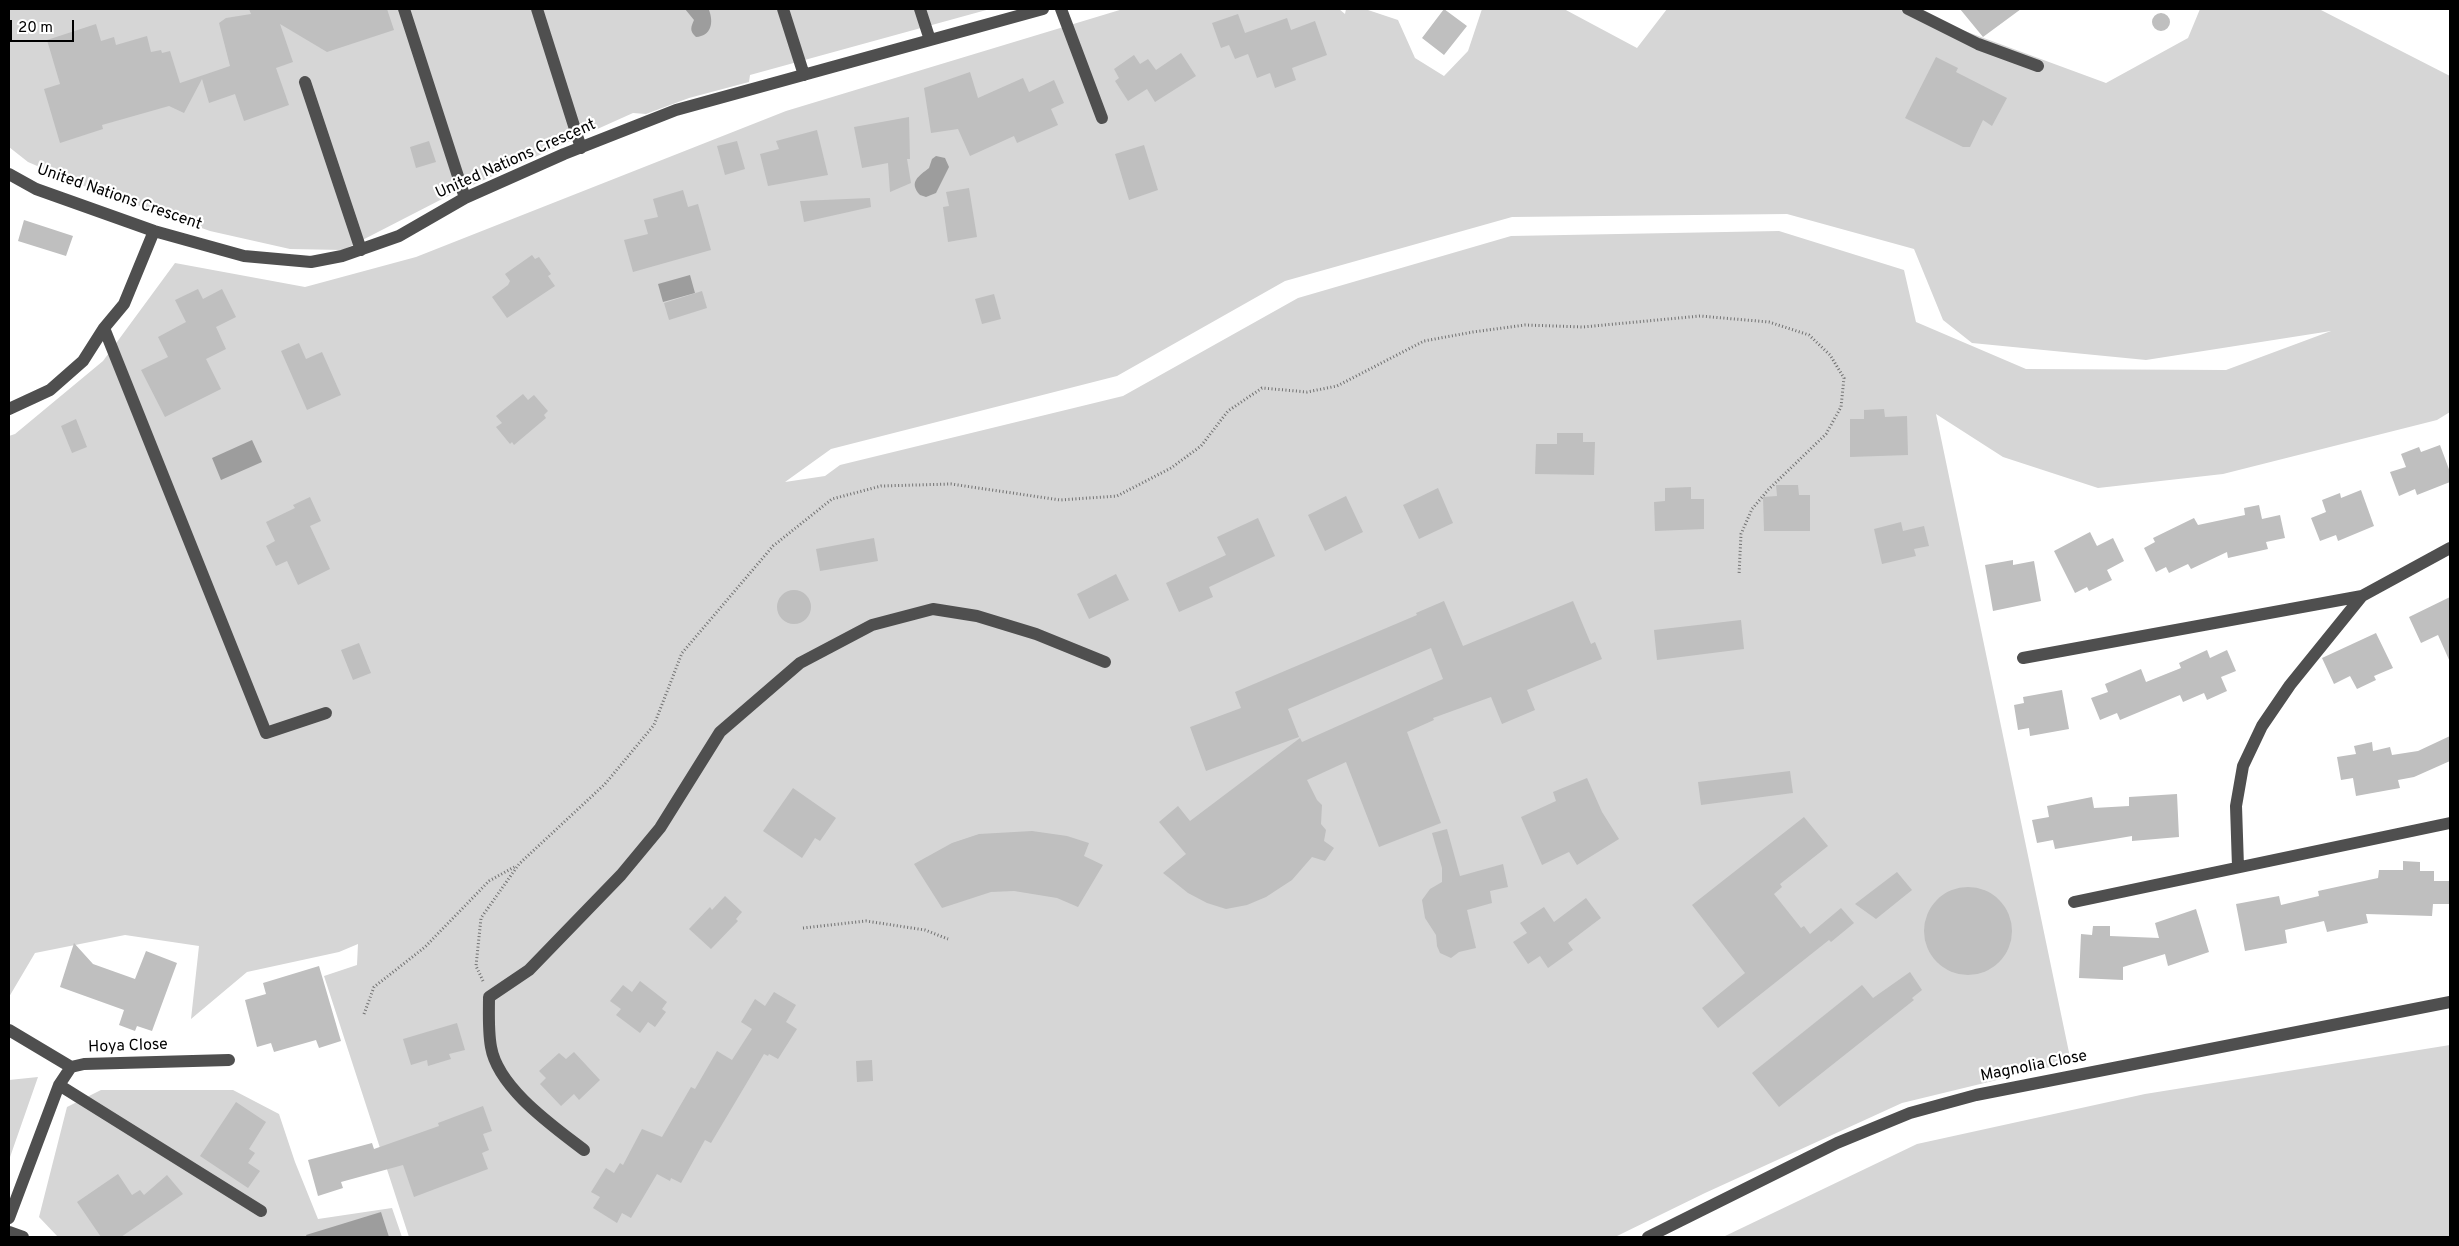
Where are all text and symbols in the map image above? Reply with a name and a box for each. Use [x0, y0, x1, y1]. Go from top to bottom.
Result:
scale bar [12, 10, 76, 42]
text: 20 m [18, 19, 53, 38]
street label: United Nations Crescent [433, 116, 599, 204]
street label: United Nations Crescent [34, 161, 204, 235]
street label: Hoya Close [88, 1036, 168, 1058]
street label: Magnolia Close [1979, 1047, 2089, 1087]

